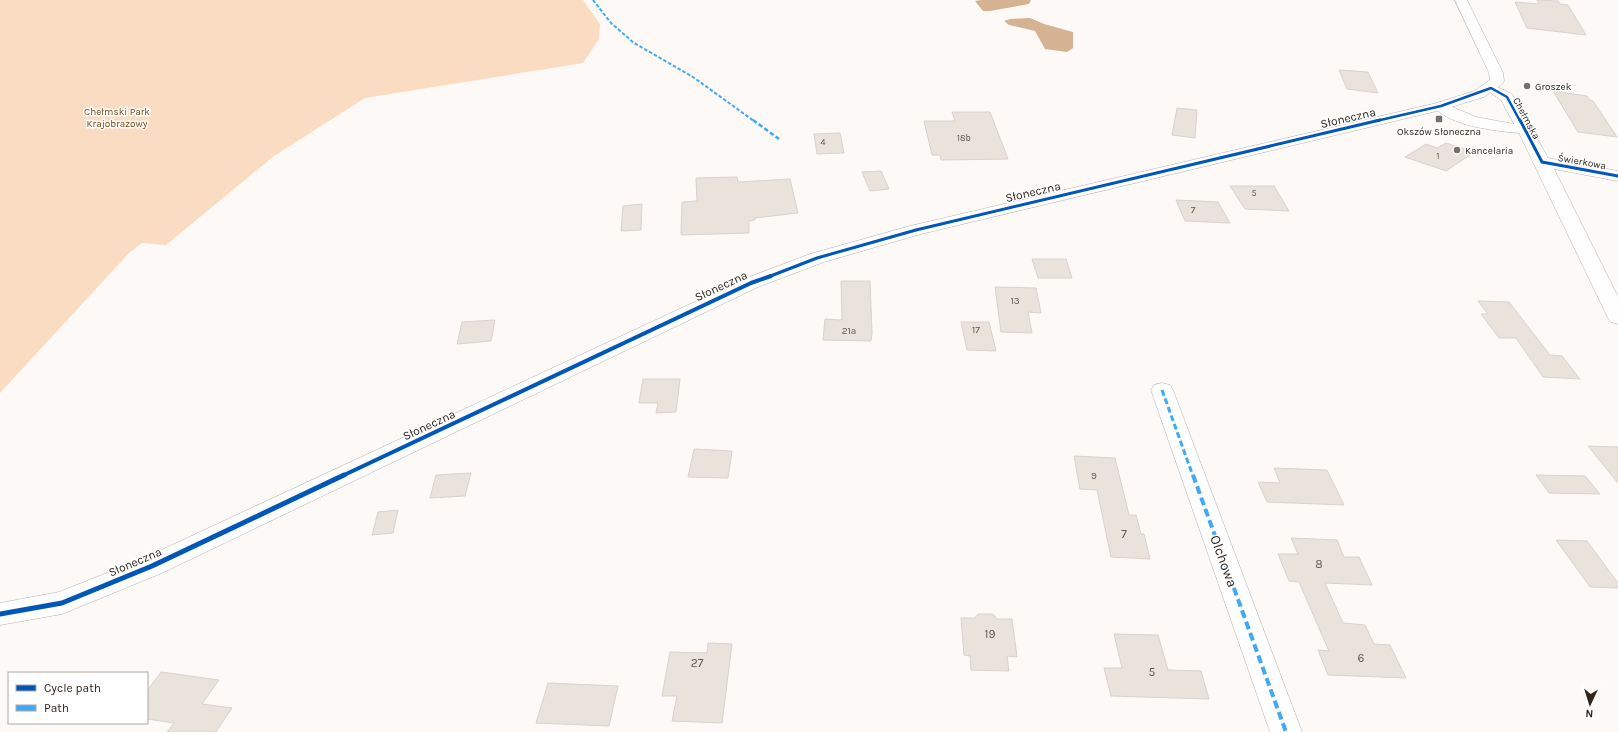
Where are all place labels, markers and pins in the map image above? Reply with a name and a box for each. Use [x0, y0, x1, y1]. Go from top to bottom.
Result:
marker: Groszek [1522, 81, 1532, 91]
place label: Groszek [1535, 81, 1572, 93]
marker: Okszów Słoneczna [1434, 114, 1444, 124]
place label: Okszów Słoneczna [1397, 126, 1481, 138]
marker: Kancelaria [1452, 145, 1462, 155]
place label: Kancelaria [1465, 145, 1513, 157]

